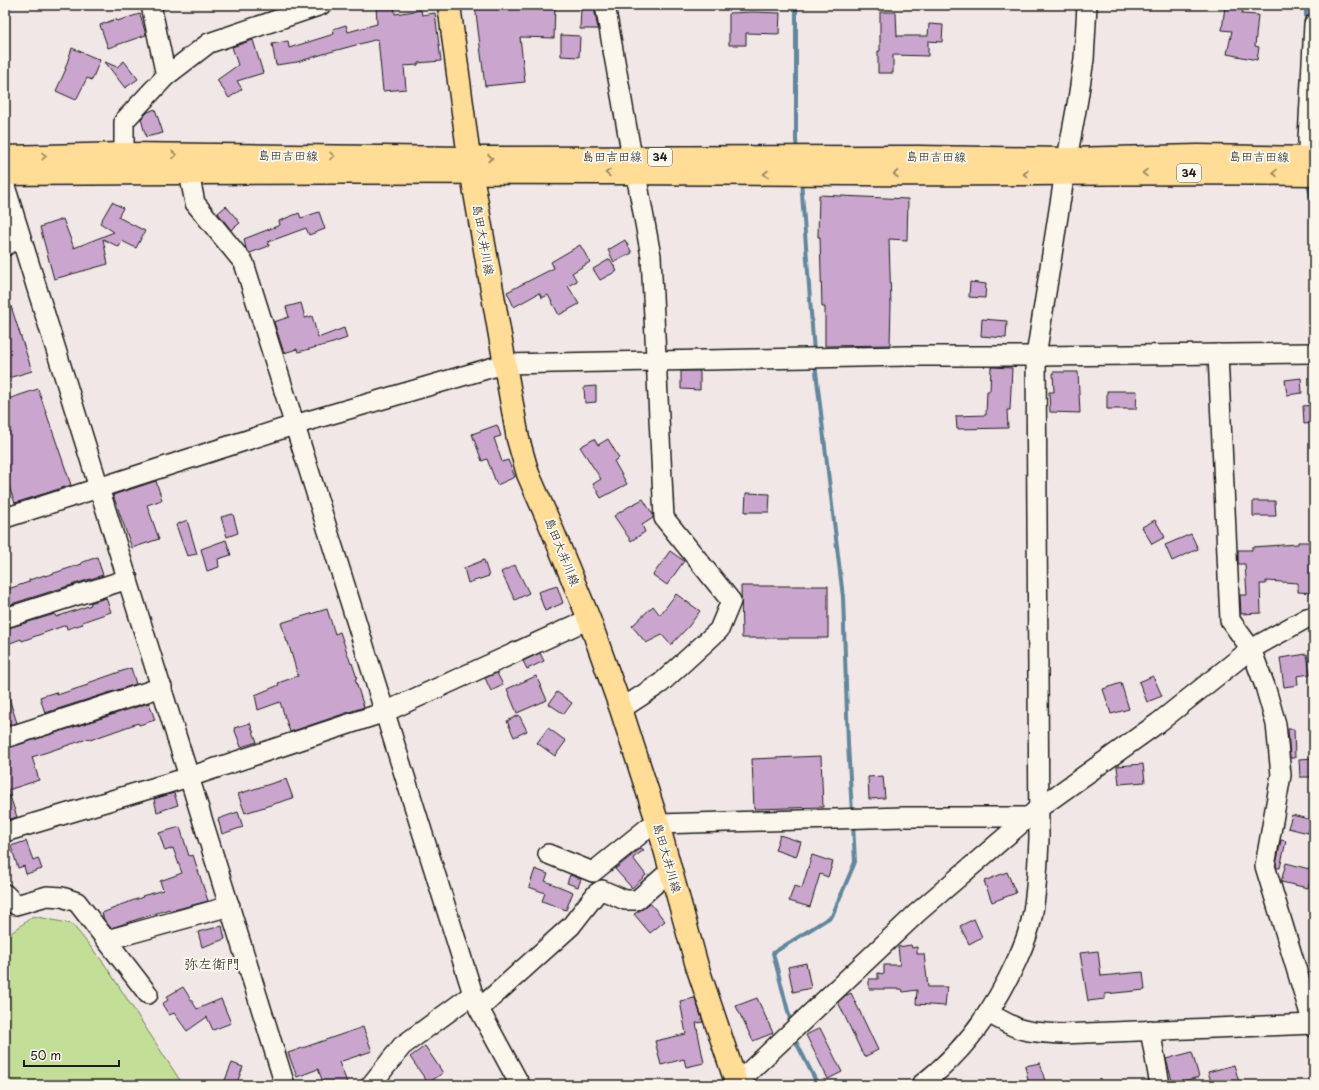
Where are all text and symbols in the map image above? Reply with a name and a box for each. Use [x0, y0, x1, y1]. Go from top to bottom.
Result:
street label: 島田吉田線 [258, 145, 318, 165]
street label: 島田吉田線 [906, 146, 966, 166]
street label: 島田吉田線 [1229, 146, 1289, 166]
street label: 島田吉田線 [582, 147, 642, 165]
road number: 34 [648, 148, 672, 166]
one-way arrow [171, 150, 177, 159]
one-way arrow [41, 152, 47, 160]
one-way arrow [329, 152, 335, 160]
one-way arrow [487, 154, 493, 162]
road number: 34 [1177, 164, 1201, 182]
one-way arrow [605, 169, 611, 177]
one-way arrow [1142, 169, 1148, 177]
one-way arrow [1272, 169, 1278, 177]
one-way arrow [763, 170, 769, 178]
one-way arrow [893, 170, 899, 178]
one-way arrow [1023, 170, 1029, 178]
street label: 島田大井川線 [469, 203, 499, 277]
street label: 島田大井川線 [541, 515, 585, 588]
street label: 島田大井川線 [649, 821, 687, 895]
district label: 弥左衛門 [184, 953, 240, 974]
scale bar [24, 1042, 119, 1068]
text: 50 m [30, 1046, 61, 1064]

